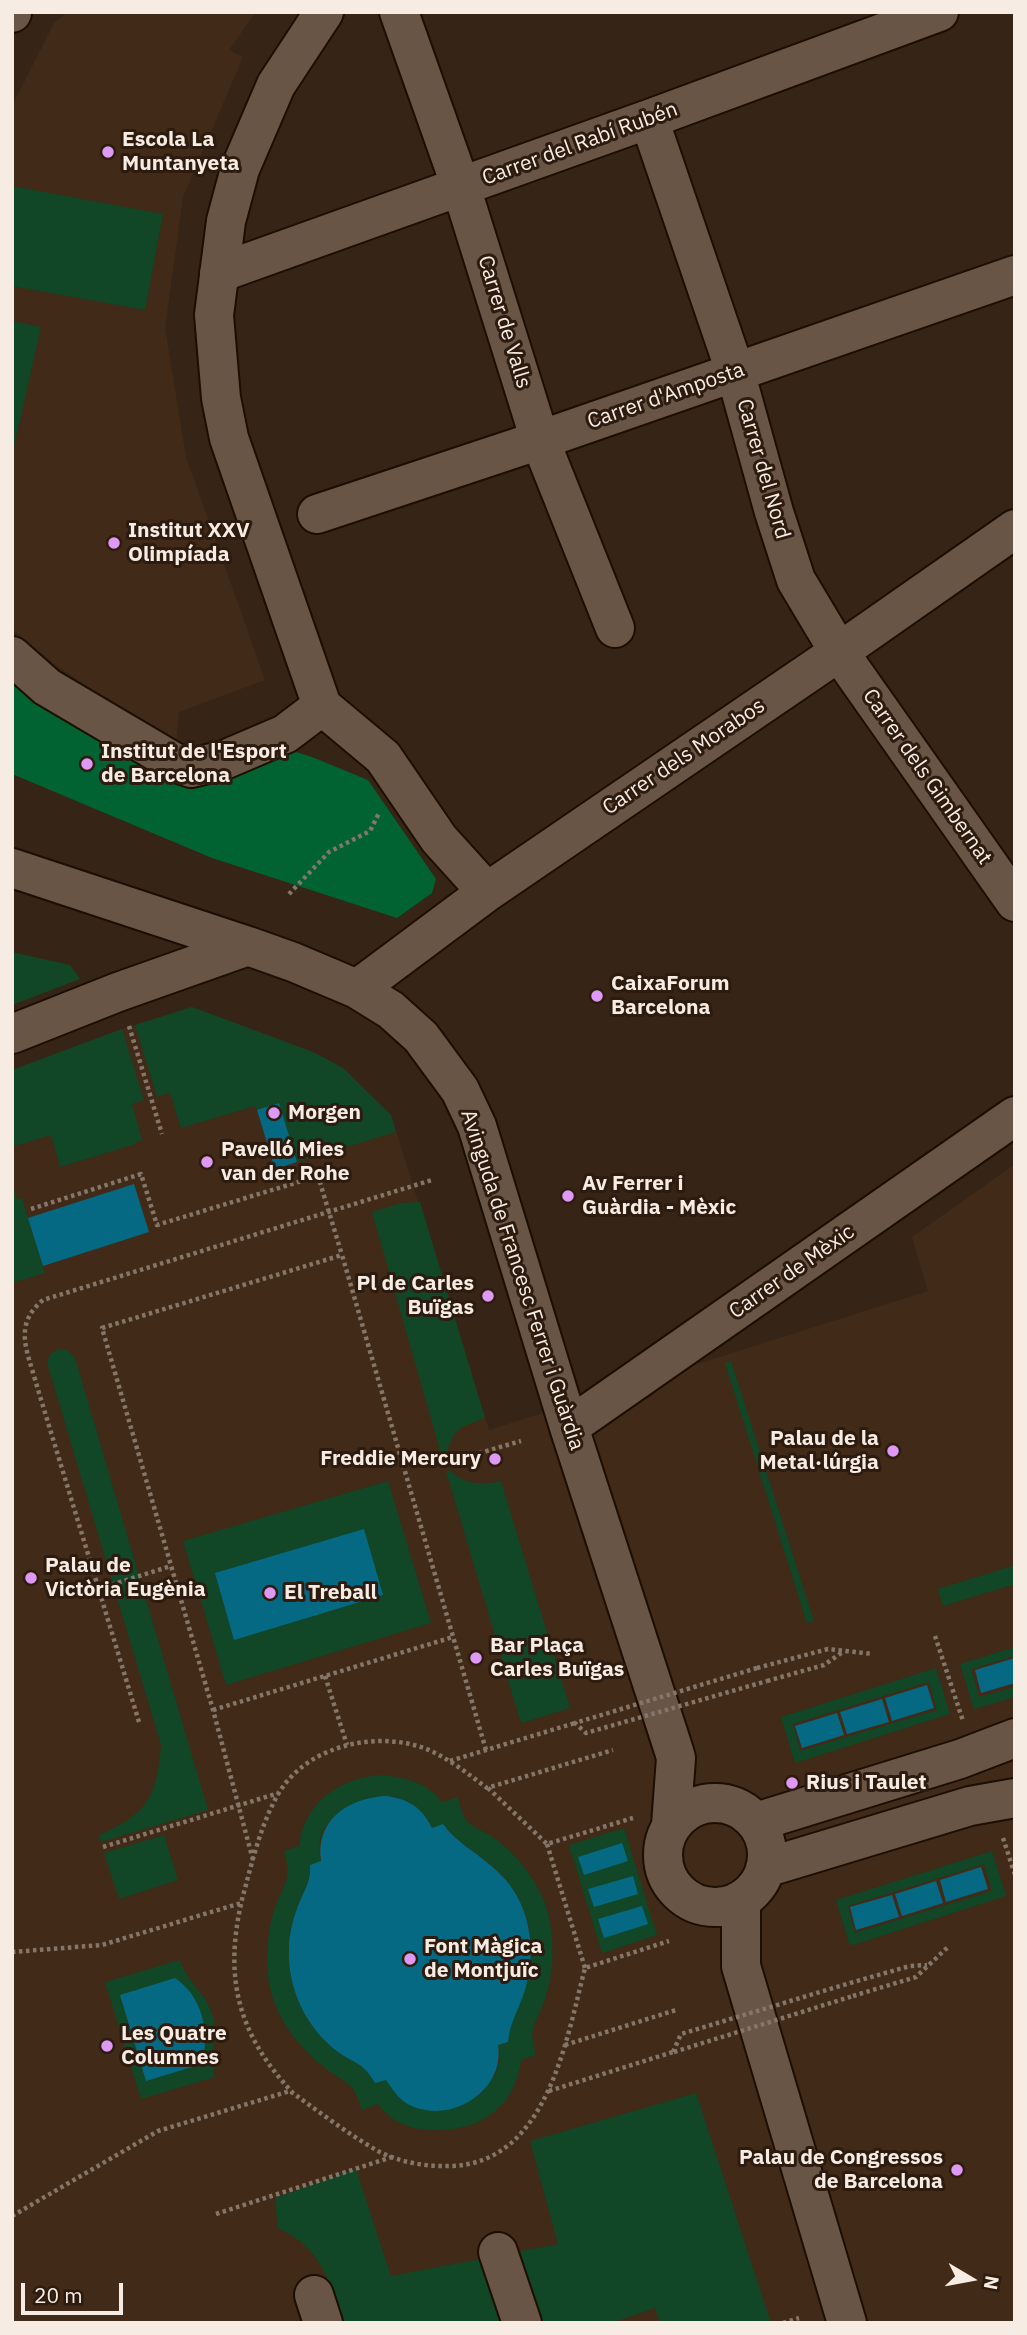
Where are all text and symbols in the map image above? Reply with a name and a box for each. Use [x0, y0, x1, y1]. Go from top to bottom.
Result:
street label: Carrer del Rabí Rubén [479, 97, 681, 191]
place label: Escola La Muntanyeta [122, 127, 239, 177]
marker: Escola La Muntanyeta [100, 144, 116, 160]
street label: Carrer de Valls [472, 253, 536, 391]
street label: Carrer d'Amposta [584, 357, 748, 435]
street label: Carrer del Nord [731, 396, 795, 542]
place label: Institut XXV Olimpíada [128, 518, 250, 568]
marker: Institut XXV Olimpíada [106, 535, 122, 551]
street label: Carrer dels Gimbernat [857, 684, 997, 870]
street label: Carrer dels Morabos [598, 693, 770, 821]
place label: Institut de l'Esport de Barcelona [101, 739, 287, 789]
marker: Institut de l'Esport de Barcelona [79, 756, 95, 772]
place label: CaixaForum Barcelona [611, 971, 730, 1021]
marker: CaixaForum Barcelona [589, 988, 605, 1004]
place label: Morgen [288, 1100, 361, 1126]
marker: Morgen [266, 1105, 282, 1121]
street label: Avinguda de Francesc Ferrer i Guàrdia [455, 1106, 589, 1454]
place label: Pavelló Mies van der Rohe [221, 1137, 350, 1187]
marker: Pavelló Mies van der Rohe [199, 1154, 215, 1170]
place label: Av Ferrer i Guàrdia - Mèxic [582, 1171, 736, 1221]
marker: Av Ferrer i Guàrdia - Mèxic [560, 1188, 576, 1204]
street label: Carrer de Mèxic [724, 1219, 860, 1325]
place label: Pl de Carles Buïgas [357, 1271, 474, 1321]
marker: Pl de Carles Buïgas [480, 1288, 496, 1304]
place label: Palau de la Metal·lúrgia [760, 1426, 879, 1476]
marker: Palau de la Metal·lúrgia [885, 1443, 901, 1459]
place label: Freddie Mercury [320, 1446, 481, 1472]
marker: Freddie Mercury [487, 1451, 503, 1467]
place label: Palau de Victòria Eugènia [45, 1553, 206, 1603]
marker: Palau de Victòria Eugènia [23, 1570, 39, 1586]
place label: El Treball [284, 1580, 377, 1606]
marker: El Treball [262, 1585, 278, 1601]
place label: Bar Plaça Carles Buïgas [490, 1633, 624, 1683]
marker: Bar Plaça Carles Buïgas [468, 1650, 484, 1666]
place label: Rius i Taulet [806, 1770, 927, 1796]
marker: Rius i Taulet [784, 1775, 800, 1791]
place label: Font Màgica de Montjuïc [424, 1934, 543, 1984]
marker: Font Màgica de Montjuïc [402, 1951, 418, 1967]
place label: Les Quatre Columnes [121, 2021, 227, 2071]
marker: Les Quatre Columnes [99, 2038, 115, 2054]
place label: Palau de Congressos de Barcelona [739, 2145, 943, 2195]
marker: Palau de Congressos de Barcelona [949, 2162, 965, 2178]
north arrow [936, 2244, 1006, 2314]
scale bar [24, 2268, 126, 2312]
text: N [979, 2274, 1005, 2292]
text: 20 m [34, 2281, 83, 2309]

